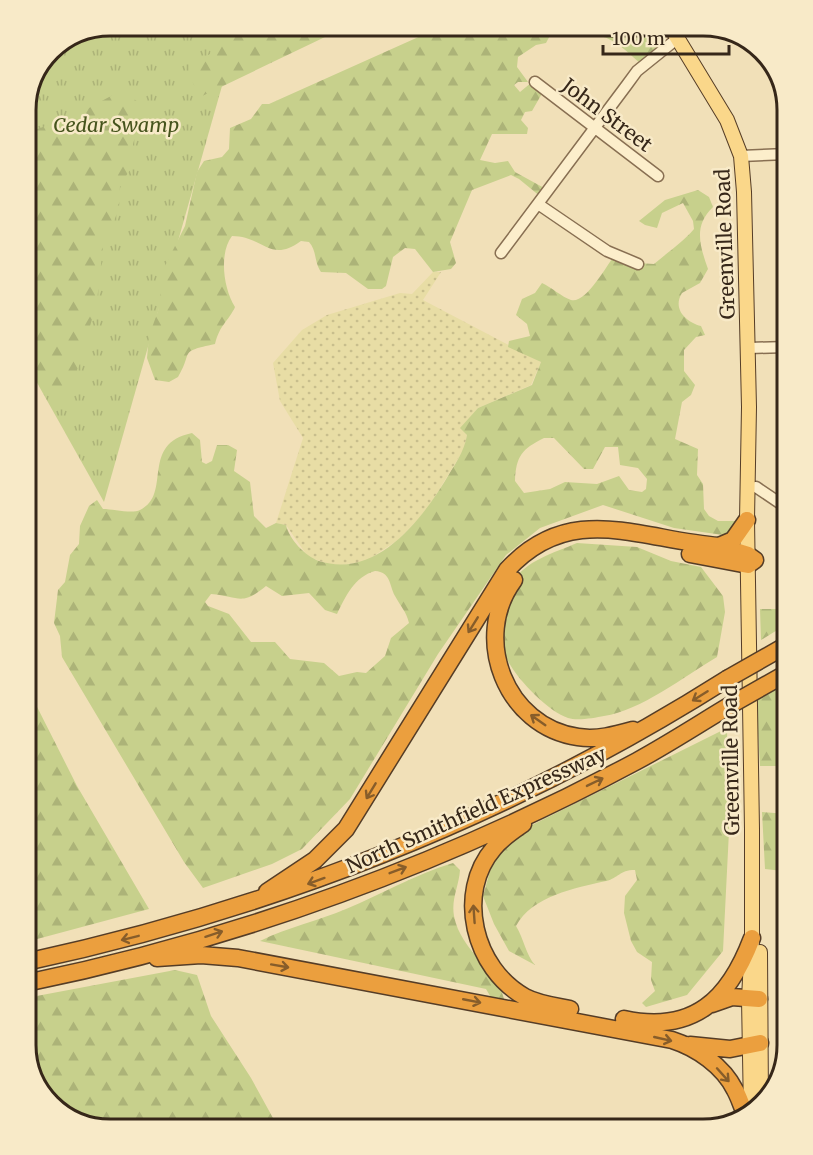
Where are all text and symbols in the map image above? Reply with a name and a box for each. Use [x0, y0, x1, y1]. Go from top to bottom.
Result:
scale bar [603, 18, 729, 56]
text: 100 m [612, 27, 665, 50]
street label: John Street [556, 72, 658, 157]
park label: Cedar Swamp [53, 112, 179, 137]
street label: Greenville Road [709, 168, 740, 320]
one-way arrow [467, 616, 479, 633]
street label: Greenville Road [717, 684, 744, 836]
one-way arrow [692, 691, 709, 703]
one-way arrow [531, 714, 547, 726]
street label: North Smithfield Expressway [342, 741, 610, 878]
one-way arrow [586, 776, 604, 787]
one-way arrow [365, 782, 377, 799]
one-way arrow [388, 864, 407, 875]
one-way arrow [308, 876, 326, 887]
one-way arrow [468, 905, 479, 925]
one-way arrow [204, 928, 223, 939]
one-way arrow [121, 933, 140, 944]
one-way arrow [270, 961, 289, 972]
one-way arrow [461, 996, 481, 1007]
one-way arrow [653, 1033, 672, 1045]
one-way arrow [716, 1067, 730, 1082]

